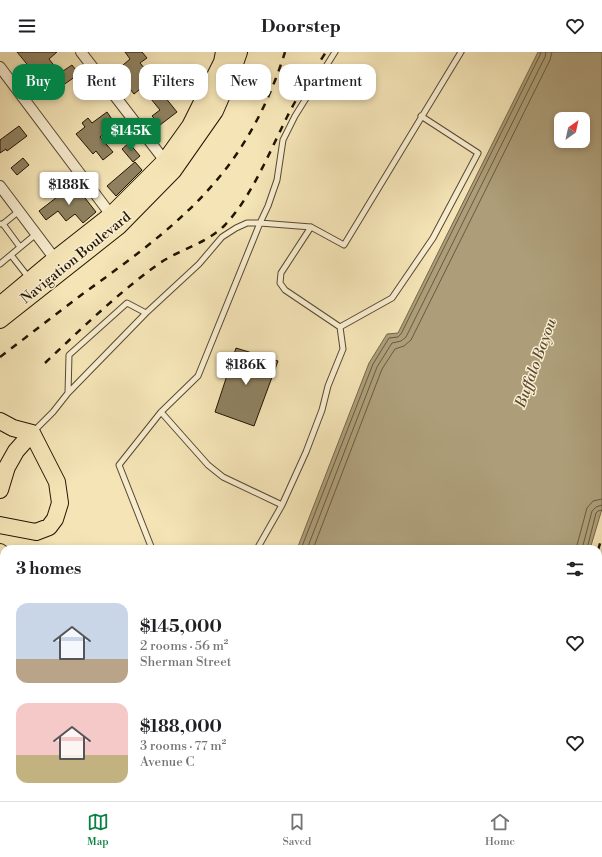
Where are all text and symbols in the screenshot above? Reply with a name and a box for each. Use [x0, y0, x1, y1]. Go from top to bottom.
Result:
icon: menu [16, 15, 38, 37]
text: Doorstep [261, 15, 341, 38]
icon: heart [564, 15, 586, 37]
chip: Buy [12, 64, 65, 100]
chip: Rent [73, 64, 131, 100]
chip: Filters [139, 64, 208, 100]
chip: New [216, 64, 271, 100]
chip: Apartment [279, 64, 376, 100]
north arrow [554, 112, 590, 148]
map controls [554, 112, 590, 148]
pin: $145K [103, 118, 159, 152]
text: $145K [111, 123, 151, 139]
pin: $188K [41, 172, 97, 206]
text: $188K [49, 177, 89, 193]
street label: Navigation Boulevard [17, 208, 135, 308]
water label: Buffalo Bayou [511, 315, 561, 411]
pin: $186K [218, 352, 274, 386]
text: $186K [226, 357, 266, 373]
text: 3 homes [16, 558, 81, 580]
icon: filters [564, 558, 586, 580]
text: $145,000 [140, 616, 222, 638]
icon: home [48, 619, 96, 667]
icon: heart [564, 632, 586, 654]
text: 2 rooms · 56 m² [140, 638, 228, 654]
text: Sherman Street [140, 654, 231, 670]
text: $188,000 [140, 716, 222, 738]
icon: home [48, 719, 96, 767]
icon: heart [564, 732, 586, 754]
text: 3 rooms · 77 m² [140, 738, 226, 754]
text: Avenue C [140, 754, 194, 770]
tab: Map [87, 811, 109, 849]
tab: Saved [282, 811, 311, 849]
tab: Home [485, 811, 515, 849]

